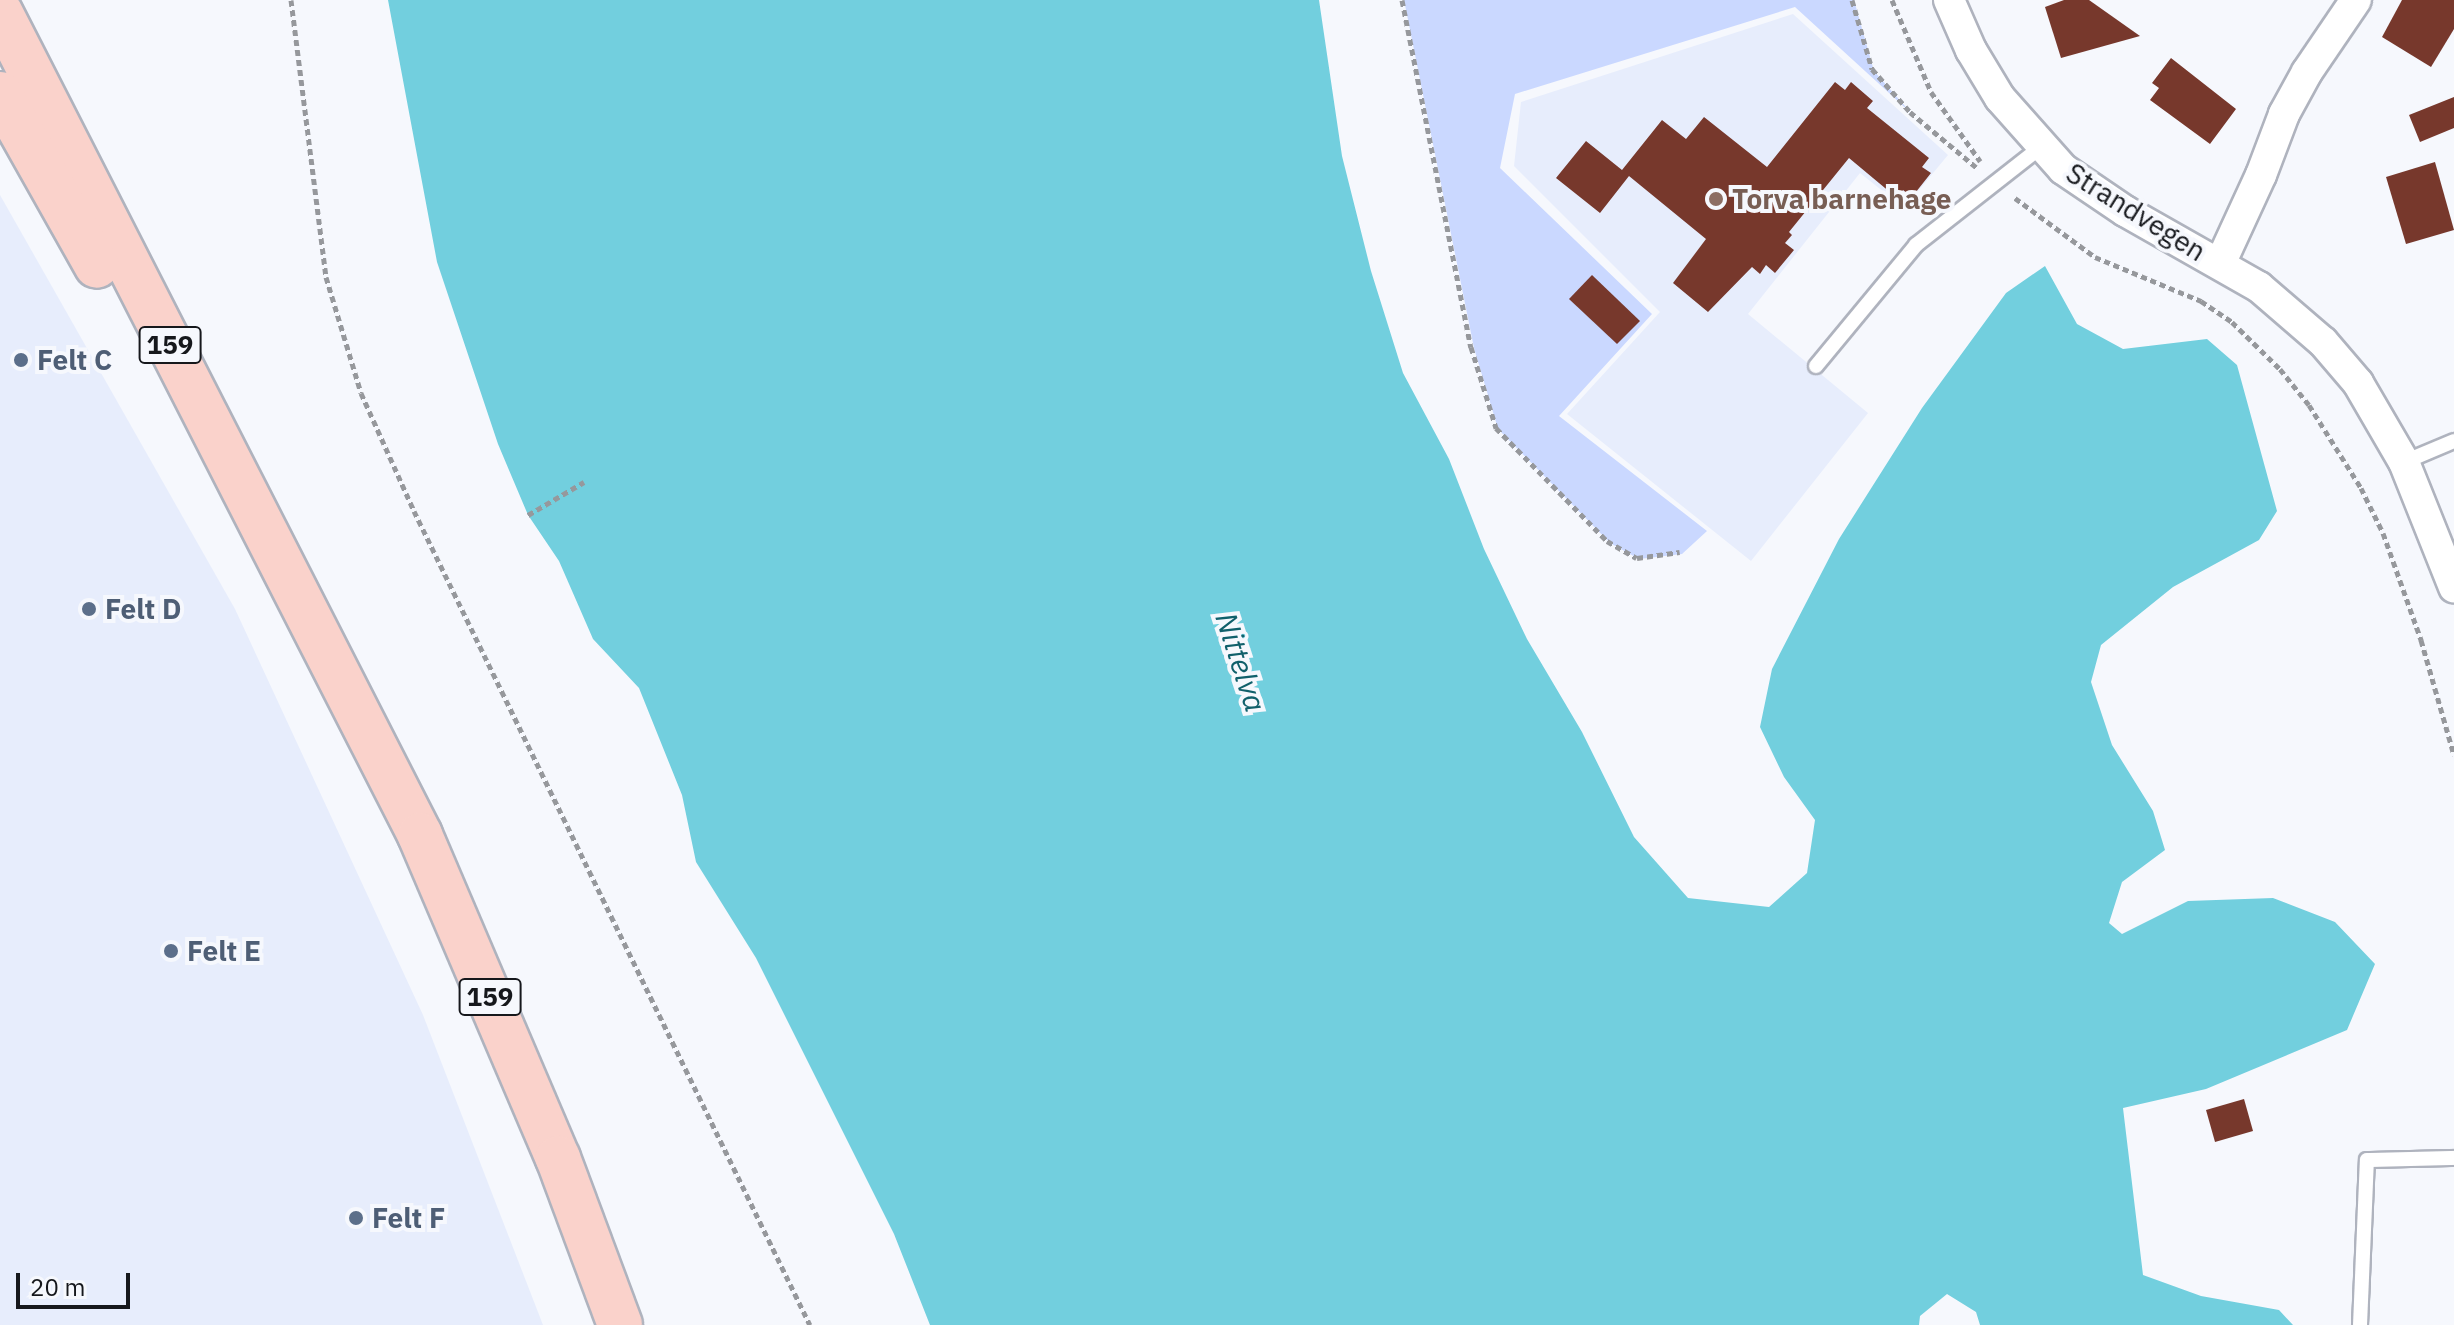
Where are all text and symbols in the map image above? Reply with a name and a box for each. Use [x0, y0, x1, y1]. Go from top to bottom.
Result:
street label: Strandvegen [2060, 156, 2212, 268]
place label: Torva barnehage [1732, 182, 1952, 216]
marker: Torva barnehage [1707, 190, 1725, 208]
road number: 159 [138, 323, 202, 367]
place label: Felt C [37, 343, 112, 377]
marker: Felt C [12, 351, 30, 369]
place label: Felt D [105, 592, 181, 626]
marker: Felt D [80, 600, 98, 618]
water label: Nittelva [1208, 608, 1274, 716]
place label: Felt E [187, 934, 261, 968]
marker: Felt E [162, 942, 180, 960]
road number: 159 [458, 975, 522, 1019]
place label: Felt F [372, 1201, 445, 1235]
marker: Felt F [347, 1209, 365, 1227]
scale bar [20, 1257, 134, 1307]
text: 20 m [30, 1271, 85, 1303]

